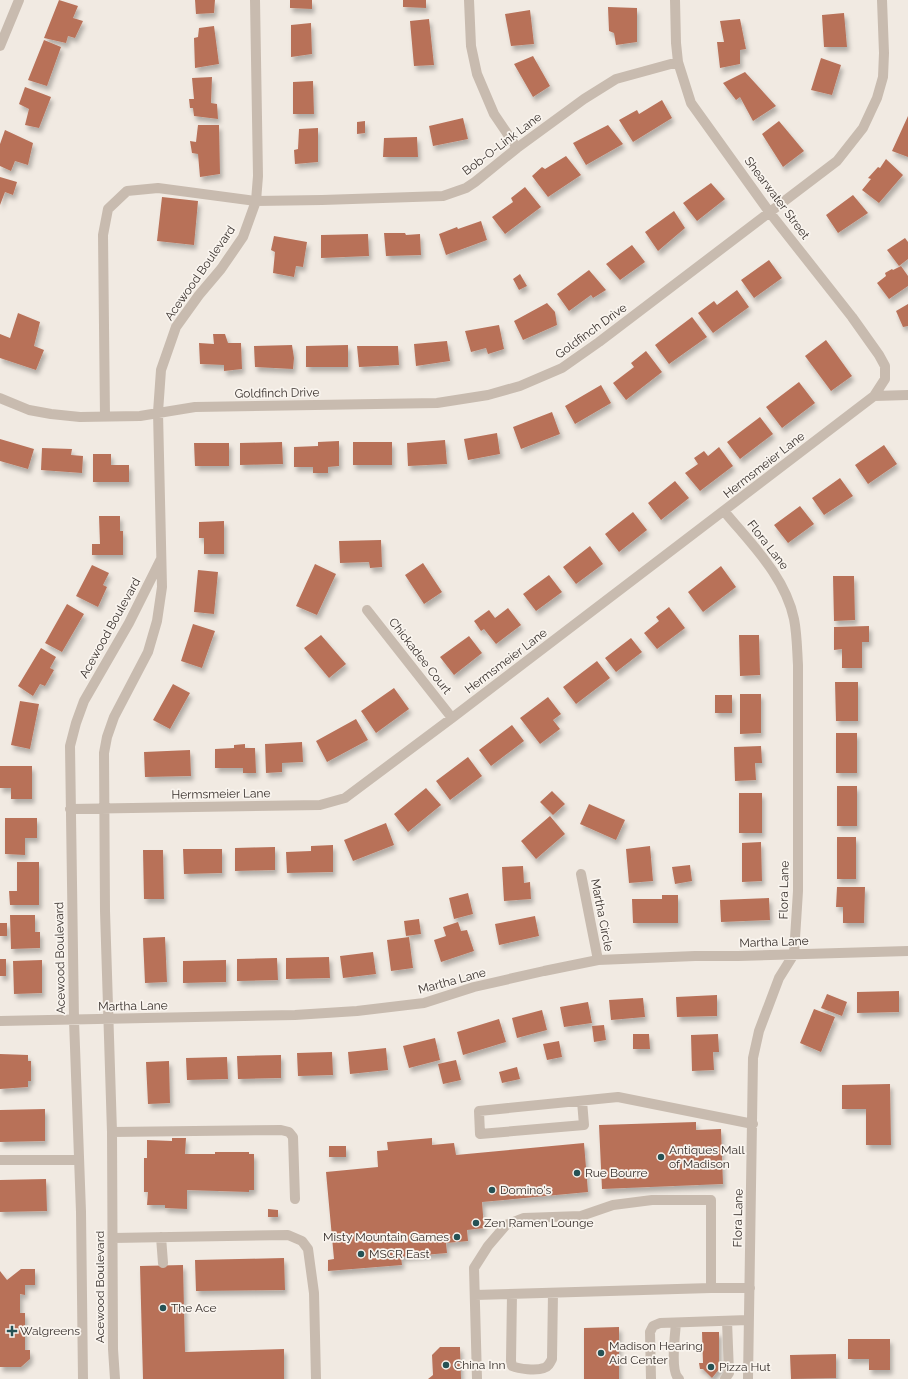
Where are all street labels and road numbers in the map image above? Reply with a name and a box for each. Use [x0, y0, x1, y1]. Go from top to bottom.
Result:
street label: Bob-O-Link Lane [460, 110, 544, 178]
street label: Shearwater Street [742, 154, 812, 242]
street label: Acewood Boulevard [162, 223, 238, 323]
street label: Goldfinch Drive [553, 300, 629, 362]
street label: Goldfinch Drive [234, 385, 320, 401]
street label: Hermsmeier Lane [721, 429, 807, 501]
street label: Flora Lane [744, 518, 792, 572]
street label: Acewood Boulevard [77, 575, 143, 681]
street label: Chickadee Court [386, 615, 454, 697]
street label: Hermsmeier Lane [462, 626, 550, 696]
street label: Hermsmeier Lane [171, 786, 271, 802]
street label: Flora Lane [776, 860, 792, 920]
street label: Martha Circle [588, 878, 616, 952]
street label: Acewood Boulevard [52, 902, 68, 1014]
street label: Martha Lane [739, 934, 809, 950]
street label: Martha Lane [417, 965, 487, 997]
street label: Martha Lane [98, 998, 168, 1014]
street label: Flora Lane [730, 1188, 746, 1248]
street label: Acewood Boulevard [93, 1231, 107, 1343]

